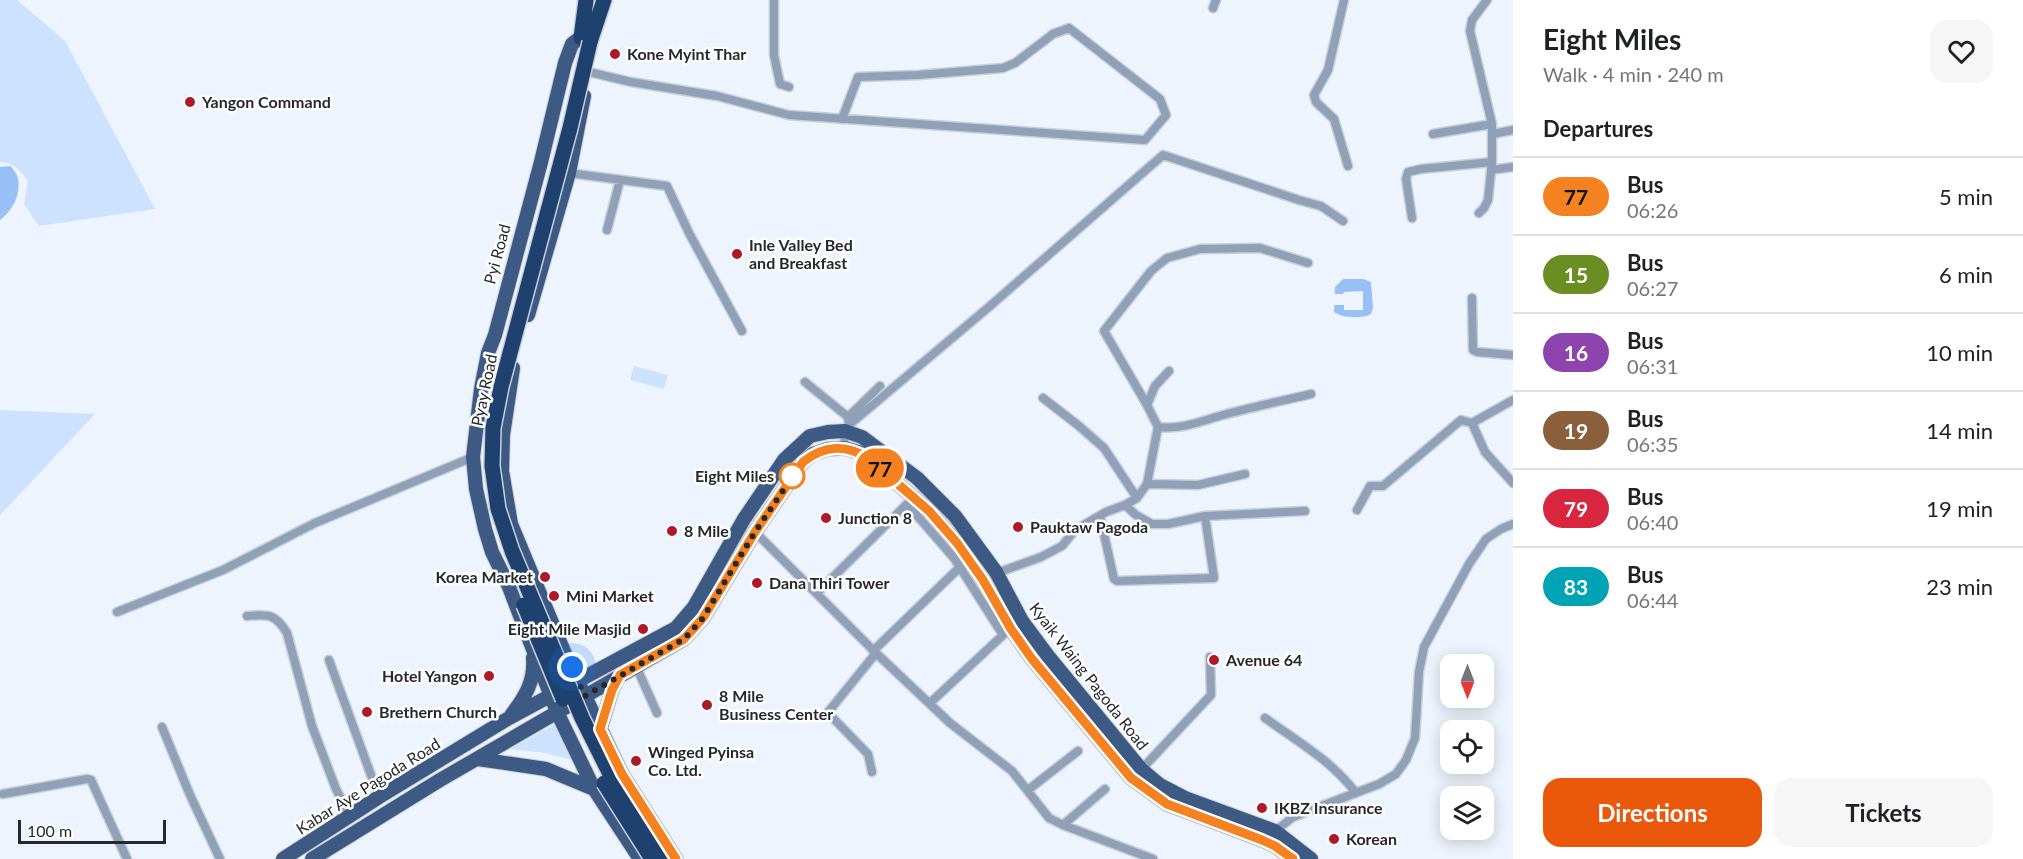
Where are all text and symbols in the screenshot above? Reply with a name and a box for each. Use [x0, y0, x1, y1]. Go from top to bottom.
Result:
button: heart [1930, 20, 1993, 83]
text: Eight Miles [1543, 22, 1681, 56]
place label: Kone Myint Thar [627, 44, 746, 63]
marker: Kone Myint Thar [608, 47, 622, 61]
text: Walk · 4 min · 240 m [1543, 62, 1724, 86]
place label: Yangon Command [201, 92, 331, 111]
marker: Yangon Command [183, 95, 197, 109]
text: Departures [1543, 115, 1653, 142]
text: Bus [1627, 171, 1663, 198]
text: 5 min [1939, 183, 1993, 210]
text: 77 [1564, 184, 1588, 209]
text: 06:26 [1627, 198, 1678, 222]
street label: Pyi Road [479, 222, 514, 286]
place label: Inle Valley Bed and Breakfast [749, 235, 853, 272]
marker: Inle Valley Bed and Breakfast [730, 247, 744, 261]
text: Bus [1627, 249, 1663, 276]
text: 6 min [1939, 261, 1993, 288]
text: 15 [1564, 262, 1588, 287]
text: 06:27 [1627, 276, 1678, 300]
text: Bus [1627, 327, 1663, 354]
text: 10 min [1926, 339, 1993, 366]
text: 16 [1564, 340, 1588, 365]
street label: Pyay Road [467, 352, 500, 428]
text: 06:31 [1627, 354, 1678, 378]
text: Bus [1627, 405, 1663, 432]
text: 14 min [1926, 417, 1993, 444]
text: 19 [1564, 418, 1588, 443]
text: 06:35 [1627, 432, 1678, 456]
line badge: 77 [853, 448, 907, 488]
text: 77 [868, 456, 892, 481]
marker: Eight Miles [779, 463, 805, 489]
place label: Eight Miles [695, 466, 774, 485]
text: Bus [1627, 483, 1663, 510]
text: 19 min [1926, 495, 1993, 522]
text: 79 [1564, 496, 1588, 521]
place label: Junction 8 [838, 508, 912, 527]
text: 06:40 [1627, 510, 1678, 534]
marker: Junction 8 [819, 511, 833, 525]
place label: Pauktaw Pagoda [1030, 517, 1148, 536]
marker: Pauktaw Pagoda [1011, 520, 1025, 534]
place label: 8 Mile [684, 521, 729, 540]
marker: 8 Mile [665, 524, 679, 538]
text: Bus [1627, 561, 1663, 588]
place label: Korea Market [436, 567, 533, 586]
marker: Korea Market [538, 570, 552, 584]
place label: Dana Thiri Tower [769, 573, 890, 592]
text: 23 min [1926, 573, 1993, 600]
text: 83 [1564, 574, 1588, 599]
marker: Dana Thiri Tower [750, 576, 764, 590]
place label: Mini Market [566, 586, 654, 605]
text: 06:44 [1627, 588, 1678, 612]
marker: Mini Market [547, 589, 561, 603]
street label: Kyaik Waing Pagoda Road [1026, 598, 1153, 753]
place label: Eight Mile Masjid [508, 619, 631, 638]
marker: Eight Mile Masjid [636, 622, 650, 636]
place label: Avenue 64 [1225, 650, 1302, 669]
your location [557, 652, 587, 682]
marker: Avenue 64 [1207, 653, 1221, 667]
north arrow [1440, 654, 1494, 708]
map controls [1440, 654, 1494, 840]
place label: Hotel Yangon [382, 666, 477, 685]
marker: Hotel Yangon [482, 669, 496, 683]
place label: 8 Mile Business Center [719, 686, 833, 723]
marker: 8 Mile Business Center [700, 698, 714, 712]
place label: Brethern Church [379, 702, 497, 721]
marker: Brethern Church [360, 705, 374, 719]
button: locate [1440, 720, 1494, 774]
street label: Kabar Aye Pagoda Road [292, 733, 443, 838]
place label: Winged Pyinsa Co. Ltd. [648, 742, 754, 779]
marker: Winged Pyinsa Co. Ltd. [629, 754, 643, 768]
button: Directions [1543, 778, 1762, 847]
button: Tickets [1774, 778, 1993, 847]
button: layers [1440, 786, 1494, 840]
place label: IKBZ Insurance [1274, 798, 1383, 817]
marker: IKBZ Insurance [1255, 801, 1269, 815]
scale bar [18, 817, 166, 844]
text: 100 m [27, 821, 72, 840]
place label: Korean [1346, 829, 1397, 848]
marker: Korean [1327, 832, 1341, 846]

